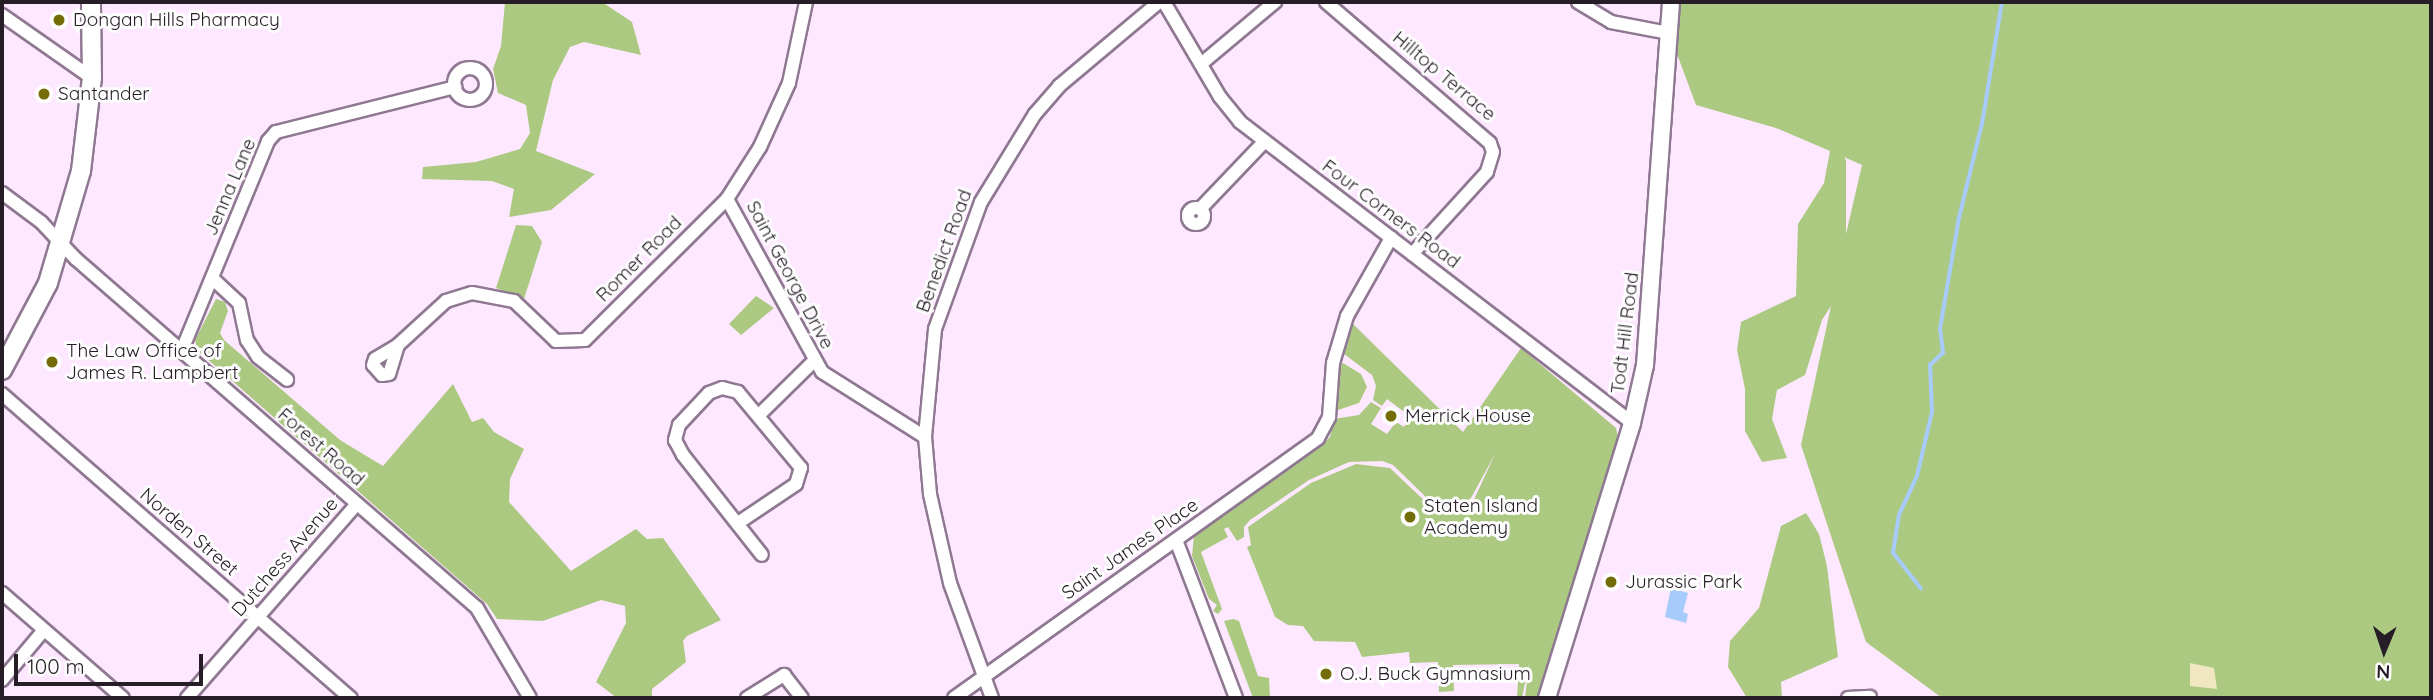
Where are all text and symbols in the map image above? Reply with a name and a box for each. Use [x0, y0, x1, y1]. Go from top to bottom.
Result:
place label: Dongan Hills Pharmacy [73, 9, 280, 31]
marker: Dongan Hills Pharmacy [51, 12, 67, 28]
street label: Hilltop Terrace [1388, 26, 1500, 126]
place label: Santander [58, 83, 150, 105]
marker: Santander [36, 86, 52, 102]
street label: Jenna Lane [199, 135, 261, 239]
street label: Four Corners Road [1318, 155, 1464, 273]
street label: Benedict Road [911, 186, 977, 316]
street label: Saint George Drive [741, 197, 839, 353]
street label: Romer Road [591, 211, 687, 307]
street label: Todt Hill Road [1606, 271, 1644, 395]
place label: The Law Office of James R. Lampbert [66, 340, 238, 384]
marker: The Law Office of James R. Lampbert [44, 354, 60, 370]
street label: Forest Road [273, 403, 369, 491]
place label: Merrick House [1405, 405, 1531, 427]
marker: Merrick House [1383, 408, 1399, 424]
street label: Norden Street [135, 483, 243, 581]
street label: Dutchess Avenue [227, 493, 343, 621]
street label: Saint James Place [1057, 493, 1203, 605]
place label: Staten Island Academy [1424, 495, 1538, 539]
marker: Staten Island Academy [1402, 509, 1418, 525]
place label: Jurassic Park [1625, 571, 1742, 593]
marker: Jurassic Park [1603, 574, 1619, 590]
north arrow [2349, 616, 2419, 686]
scale bar [18, 640, 206, 684]
text: 100 m [27, 653, 85, 679]
text: N [2376, 660, 2391, 684]
place label: O.J. Buck Gymnasium [1340, 663, 1531, 685]
marker: O.J. Buck Gymnasium [1318, 666, 1334, 682]

